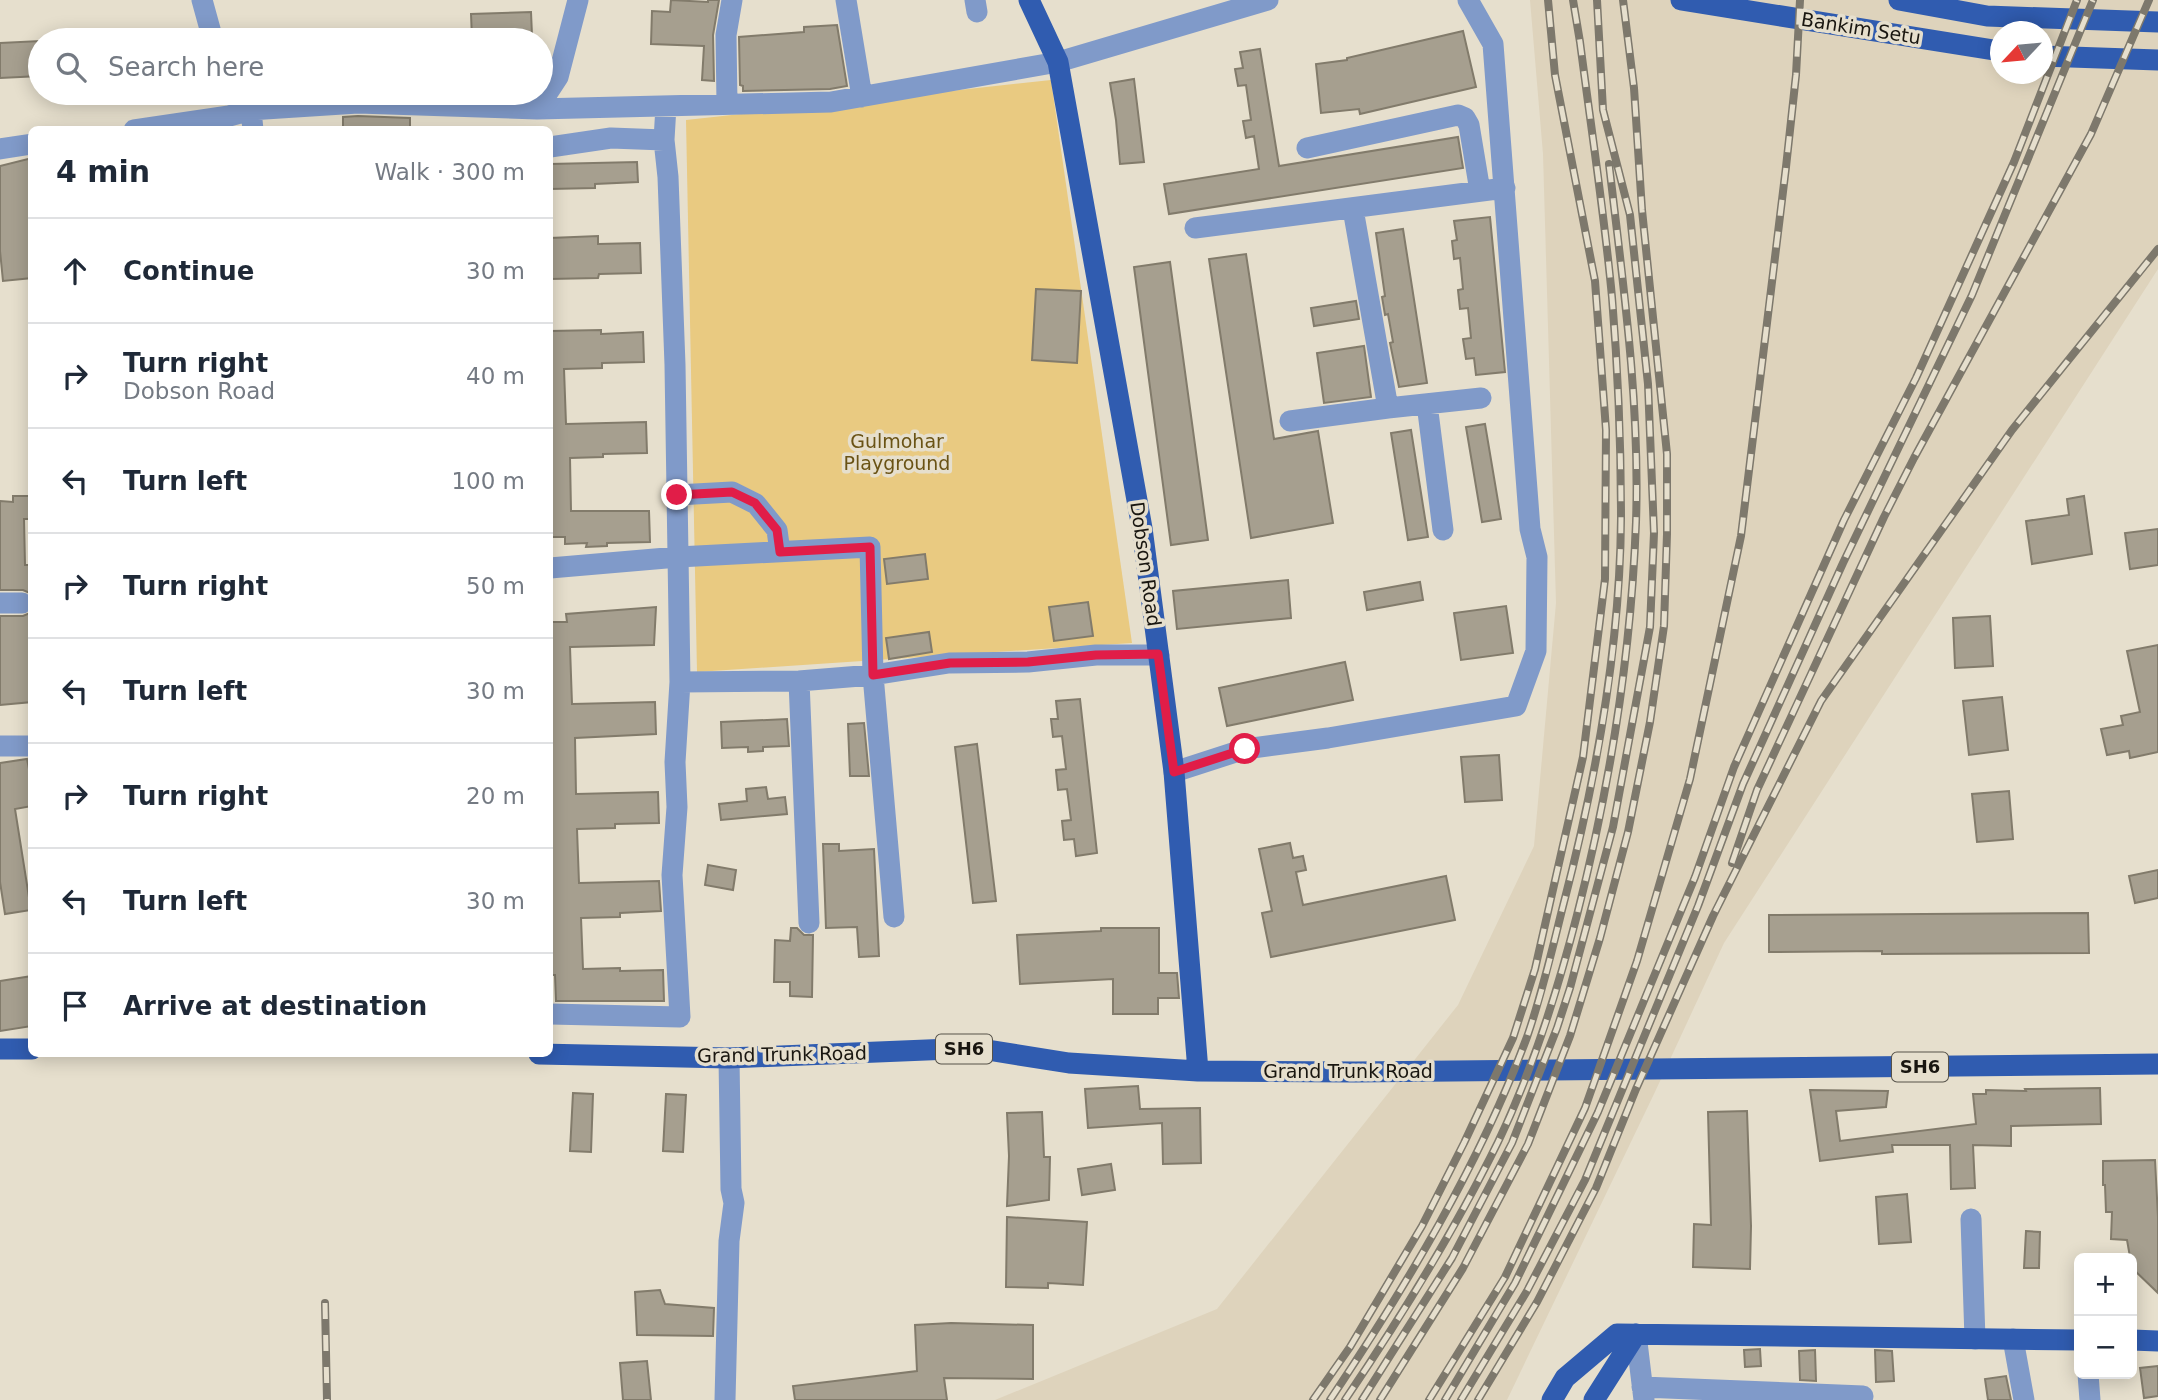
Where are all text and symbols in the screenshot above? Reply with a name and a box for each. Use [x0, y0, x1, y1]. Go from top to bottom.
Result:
street label: Bankim Setu [1800, 8, 1922, 48]
north arrow [1990, 21, 2053, 84]
search box [28, 28, 553, 105]
icon: search [52, 48, 90, 86]
text: Search here [108, 52, 264, 82]
text: 4 min [56, 154, 150, 189]
text: Walk · 300 m [374, 159, 525, 185]
icon: ahead [56, 252, 94, 290]
text: Continue [123, 256, 254, 286]
text: 30 m [466, 258, 525, 284]
text: Turn right [123, 348, 268, 378]
icon: right [56, 357, 94, 395]
text: 40 m [466, 363, 525, 389]
text: Dobson Road [123, 378, 275, 404]
park label: Gulmohar Playground [844, 430, 950, 474]
icon: left [56, 462, 94, 500]
text: Turn left [123, 466, 247, 496]
text: 100 m [451, 468, 525, 494]
route end [661, 479, 692, 510]
street label: Dobson Road [1126, 500, 1166, 628]
icon: right [56, 567, 94, 605]
text: Turn right [123, 571, 268, 601]
text: 50 m [466, 573, 525, 599]
icon: left [56, 672, 94, 710]
text: Turn left [123, 676, 247, 706]
text: 30 m [466, 678, 525, 704]
route start [1229, 733, 1260, 764]
icon: right [56, 777, 94, 815]
text: Turn right [123, 781, 268, 811]
text: 20 m [466, 783, 525, 809]
icon: left [56, 882, 94, 920]
text: Turn left [123, 886, 247, 916]
text: 30 m [466, 888, 525, 914]
icon: arrive [56, 987, 94, 1025]
text: Arrive at destination [123, 991, 427, 1021]
road number: SH6 [936, 1034, 992, 1064]
street label: Grand Trunk Road [697, 1042, 867, 1066]
road number: SH6 [1892, 1052, 1948, 1082]
street label: Grand Trunk Road [1263, 1060, 1433, 1082]
map controls [2074, 1253, 2137, 1379]
button: + [2074, 1253, 2137, 1316]
button: − [2074, 1316, 2137, 1379]

